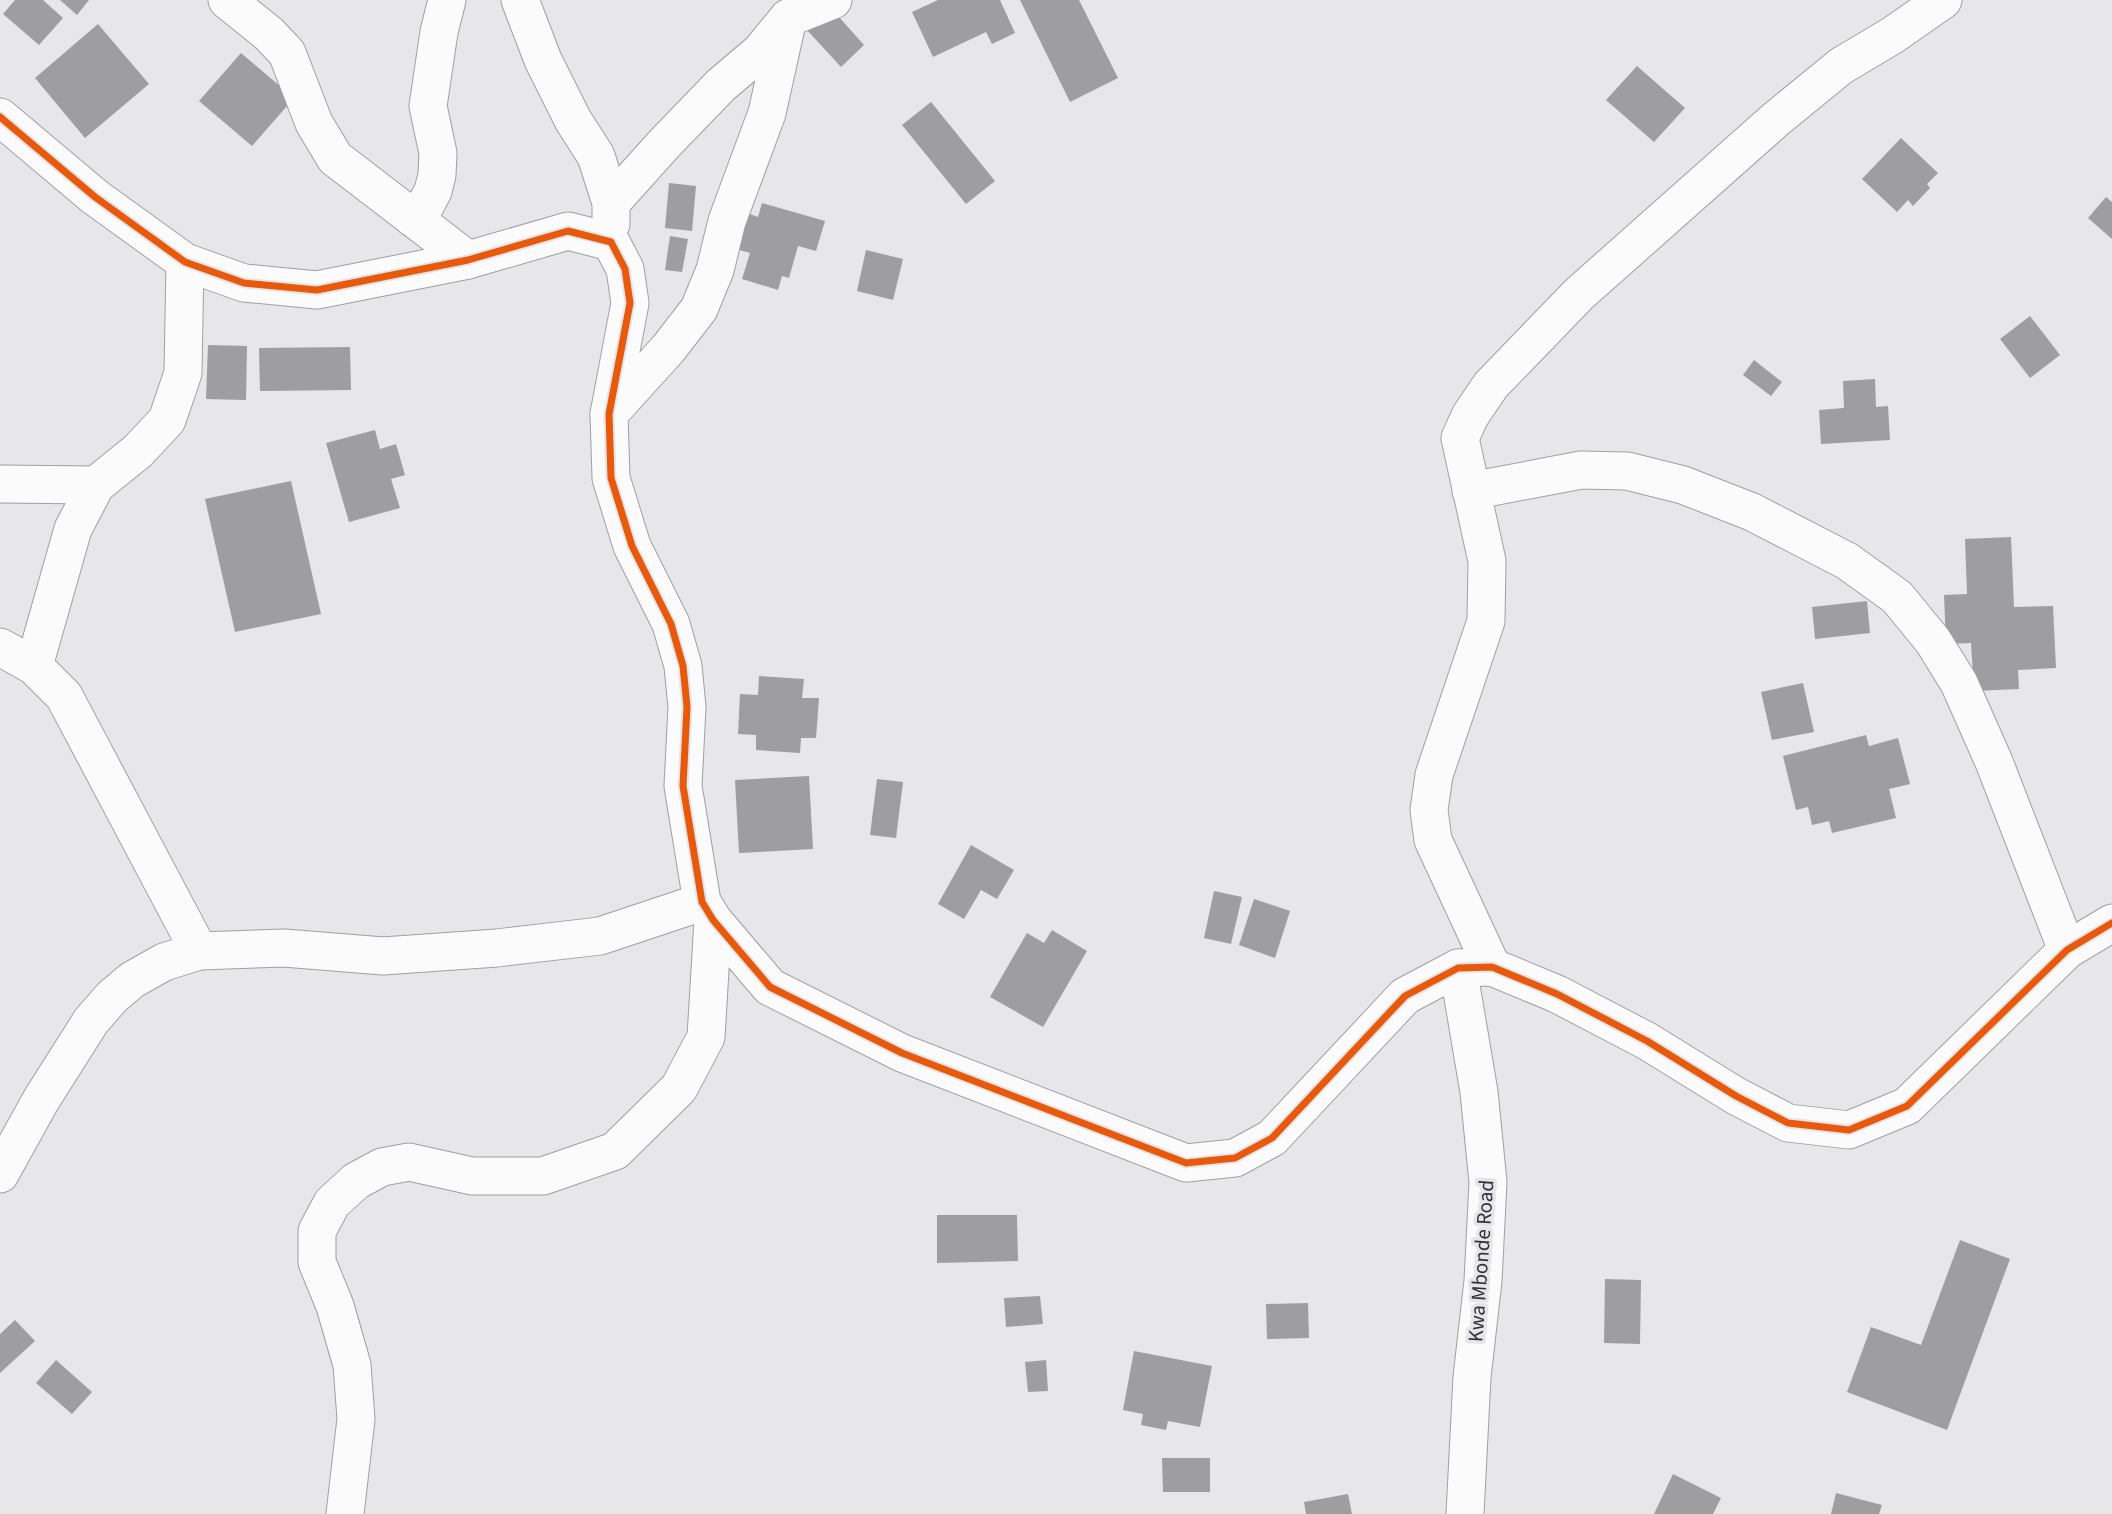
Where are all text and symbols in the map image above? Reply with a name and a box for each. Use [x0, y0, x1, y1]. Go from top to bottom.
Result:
street label: Kwa Mbonde Road [1460, 1179, 1502, 1343]

